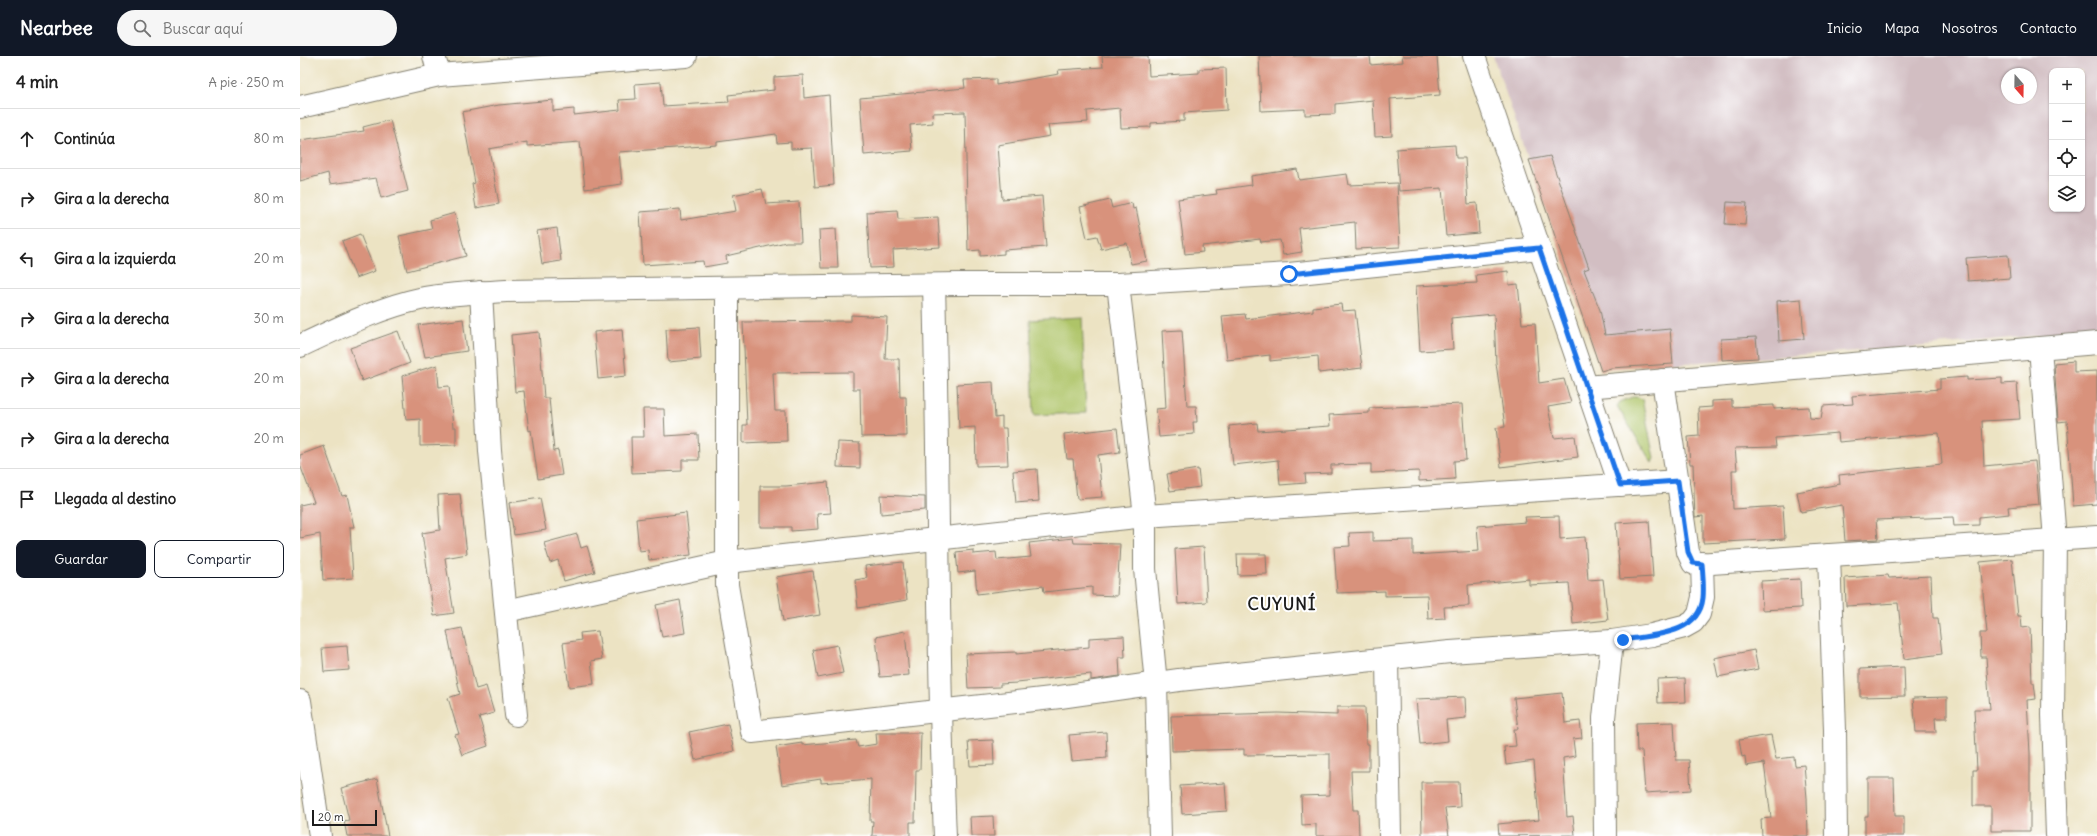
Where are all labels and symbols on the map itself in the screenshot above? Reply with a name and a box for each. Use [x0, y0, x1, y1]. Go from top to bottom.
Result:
north arrow [2001, 68, 2037, 104]
route start [1280, 265, 1298, 283]
district label: CUYUNÍ [1248, 592, 1317, 615]
route end [1614, 631, 1632, 649]
scale bar [312, 808, 377, 827]

